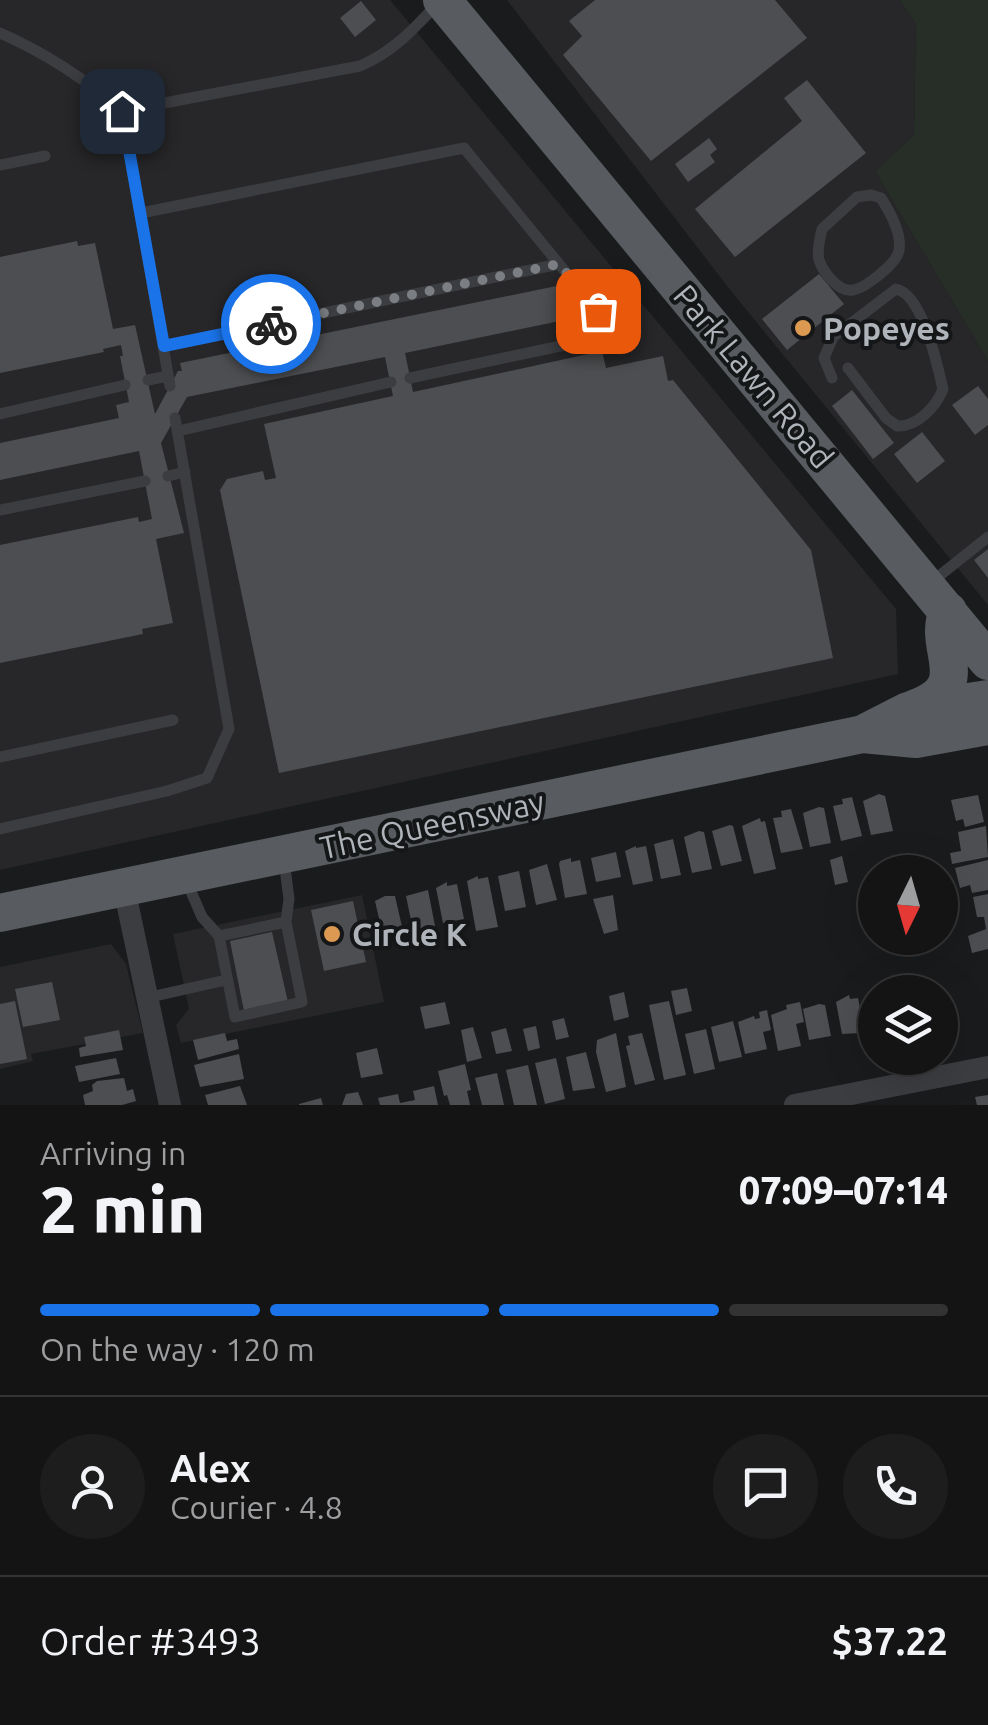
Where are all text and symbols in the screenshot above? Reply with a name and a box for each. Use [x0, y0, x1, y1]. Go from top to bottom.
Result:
pin [80, 69, 165, 154]
icon: home [95, 84, 150, 139]
pin [556, 269, 641, 354]
courier [221, 274, 321, 374]
street label: Park Lawn Road [667, 277, 841, 475]
icon: bag [571, 284, 626, 339]
icon: bike [244, 297, 299, 352]
place label: Popeyes [823, 310, 950, 346]
marker: Popeyes [792, 317, 814, 339]
street label: The Queensway [317, 783, 547, 865]
north arrow [858, 855, 958, 955]
map controls [858, 855, 958, 1075]
place label: Circle K [352, 916, 467, 952]
marker: Circle K [321, 923, 343, 945]
button: layers [858, 975, 958, 1075]
text: Arriving in [40, 1135, 186, 1171]
text: 07:09–07:14 [739, 1169, 948, 1211]
text: 2 min [40, 1172, 205, 1245]
text: On the way · 120 m [40, 1331, 315, 1367]
button: person [40, 1434, 145, 1539]
button: chat [713, 1434, 818, 1539]
button: phone [843, 1434, 948, 1539]
text: Alex [170, 1447, 251, 1489]
text: Courier · 4.8 [170, 1489, 343, 1525]
text: Order #3493 [40, 1620, 261, 1662]
text: $37.22 [831, 1620, 948, 1662]

